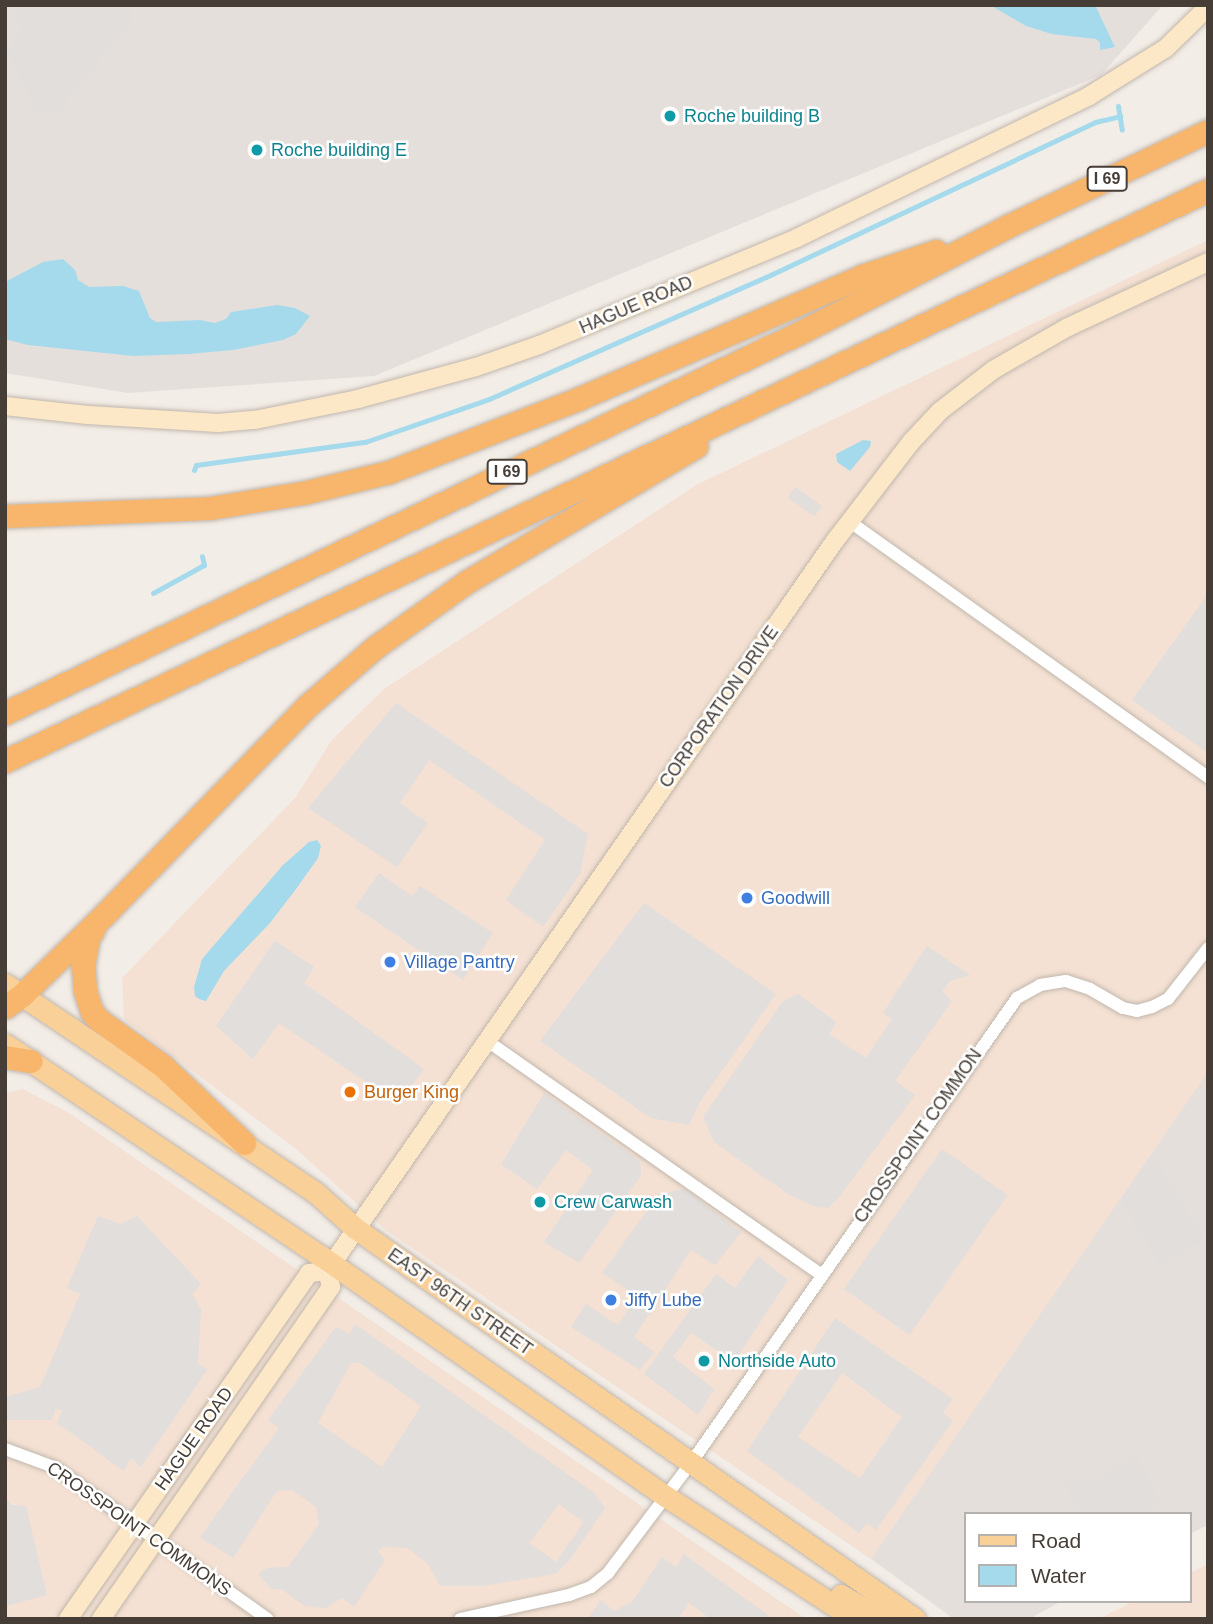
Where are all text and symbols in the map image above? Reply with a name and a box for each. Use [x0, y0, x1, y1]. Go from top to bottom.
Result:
place label: Roche building B [684, 105, 820, 127]
marker: Roche building B [662, 108, 678, 124]
place label: Roche building E [271, 139, 407, 161]
marker: Roche building E [249, 142, 265, 158]
road number: I 69 [1086, 167, 1128, 192]
street label: HAGUE ROAD [576, 271, 696, 339]
road number: I 69 [486, 460, 528, 485]
street label: CORPORATION DRIVE [655, 622, 783, 792]
place label: Goodwill [761, 887, 830, 909]
marker: Goodwill [739, 890, 755, 906]
place label: Village Pantry [404, 951, 515, 973]
marker: Village Pantry [382, 954, 398, 970]
street label: CROSSPOINT COMMON [850, 1045, 986, 1227]
place label: Burger King [364, 1081, 459, 1103]
marker: Burger King [342, 1084, 358, 1100]
place label: Crew Carwash [554, 1191, 672, 1213]
marker: Crew Carwash [532, 1194, 548, 1210]
street label: EAST 96TH STREET [383, 1244, 537, 1360]
place label: Jiffy Lube [625, 1289, 702, 1311]
marker: Jiffy Lube [603, 1292, 619, 1308]
place label: Northside Auto [718, 1350, 837, 1372]
marker: Northside Auto [696, 1353, 712, 1369]
street label: HAGUE ROAD [150, 1383, 238, 1495]
street label: CROSSPOINT COMMONS [43, 1457, 235, 1601]
legend [964, 1512, 1192, 1603]
text: Road [1031, 1529, 1081, 1552]
text: Water [1031, 1564, 1086, 1587]

